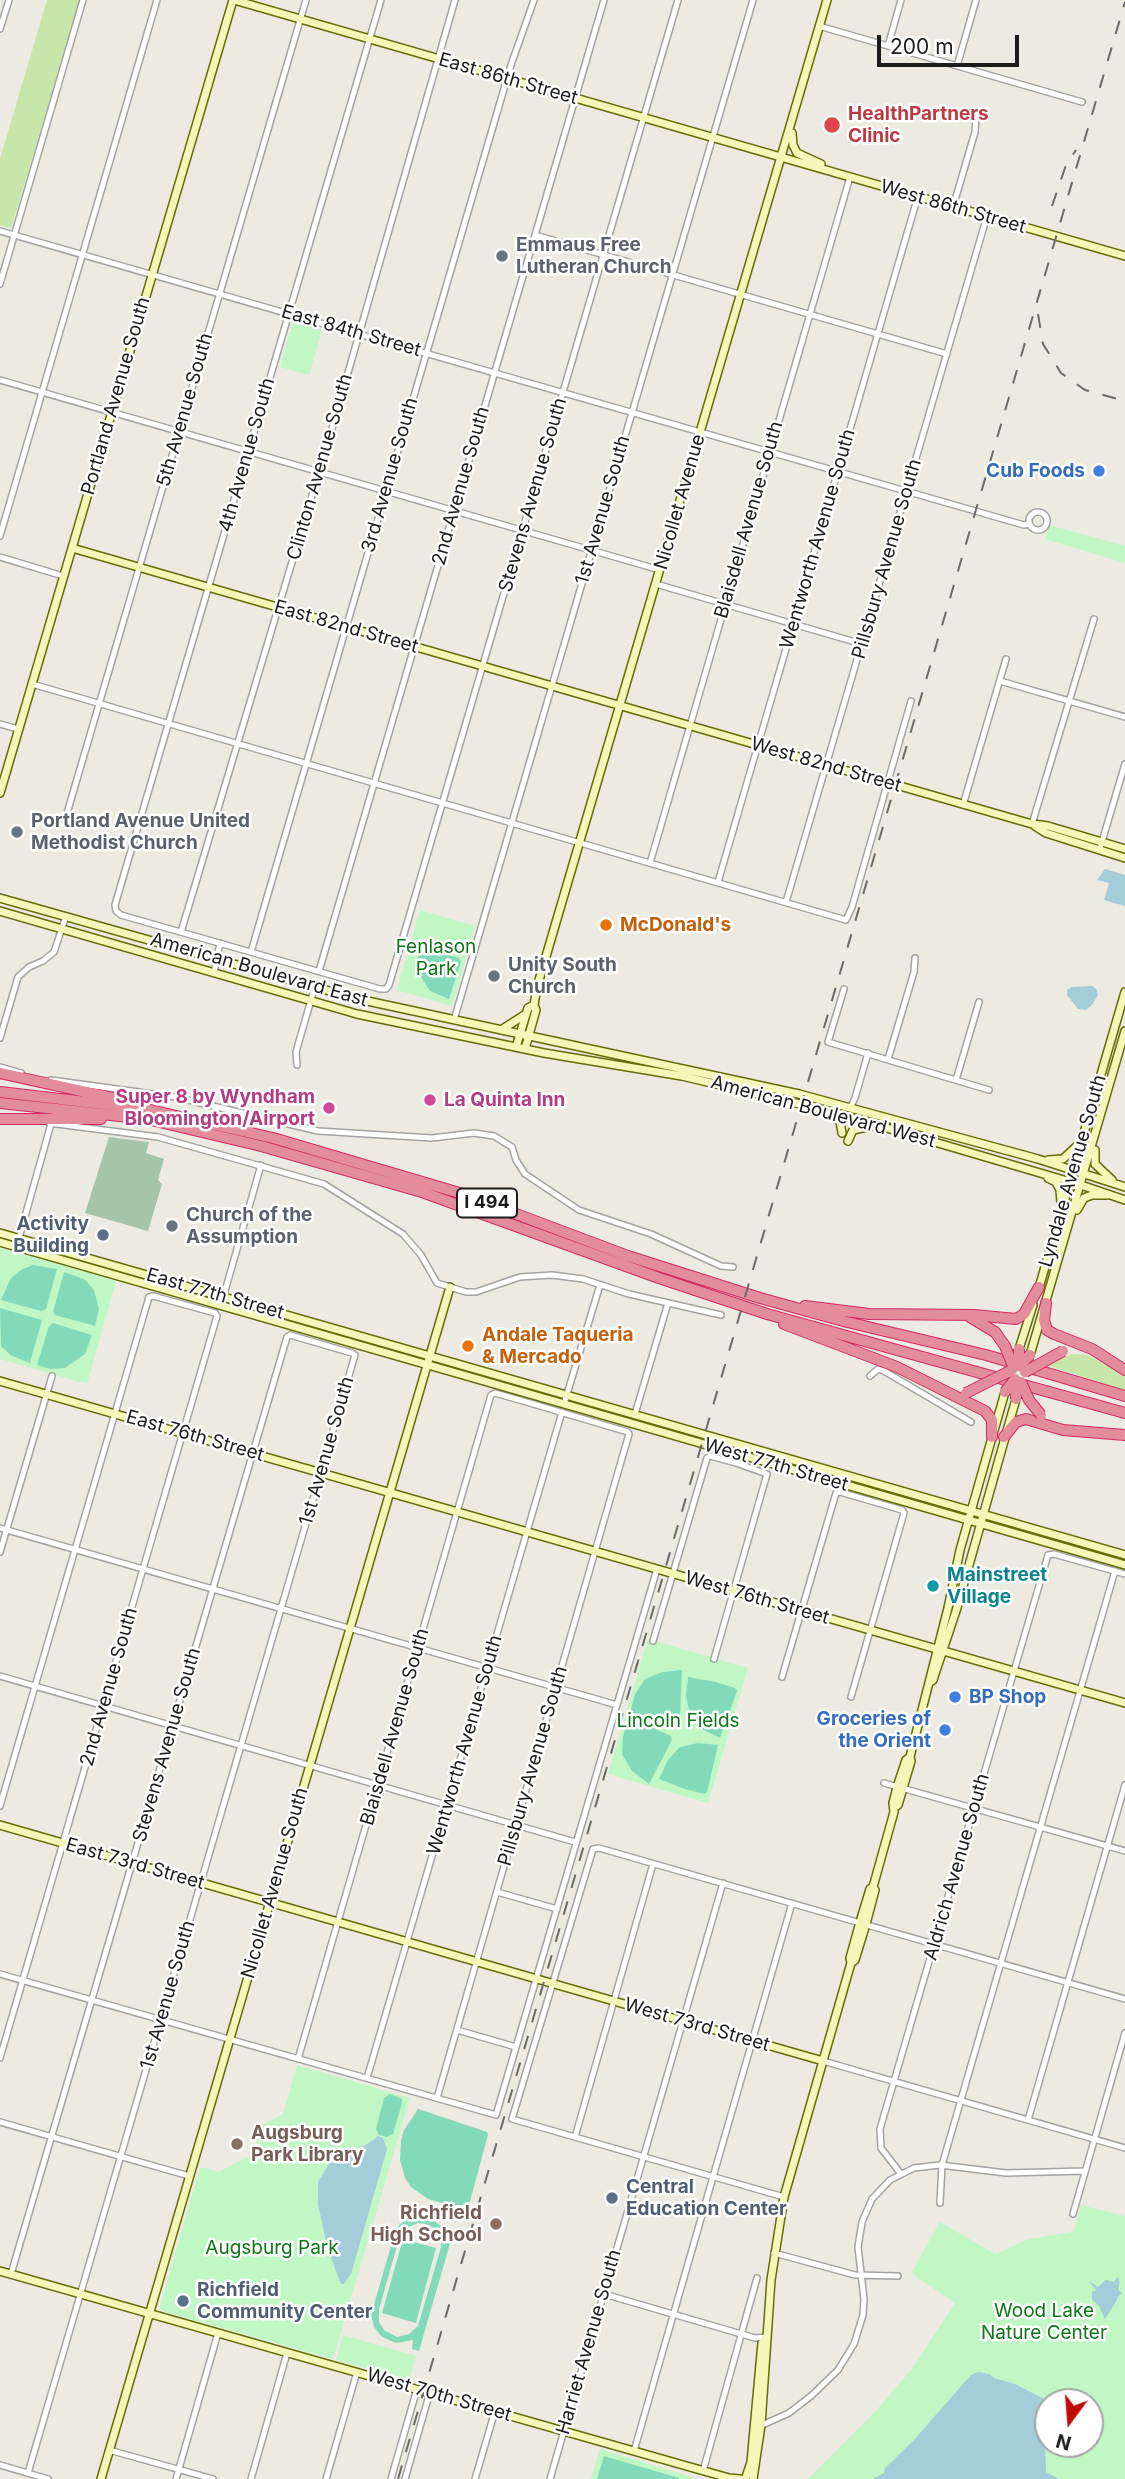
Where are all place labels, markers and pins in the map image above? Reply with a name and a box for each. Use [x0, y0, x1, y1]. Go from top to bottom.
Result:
place label: HealthPartners Clinic [848, 103, 989, 147]
marker: HealthPartners Clinic [822, 115, 842, 135]
place label: Emmaus Free Lutheran Church [516, 234, 672, 278]
marker: Emmaus Free Lutheran Church [494, 248, 510, 264]
place label: Cub Foods [986, 460, 1085, 482]
marker: Cub Foods [1091, 463, 1107, 479]
place label: Portland Avenue United Methodist Church [31, 810, 250, 854]
marker: Portland Avenue United Methodist Church [9, 824, 25, 840]
place label: McDonald's [620, 914, 731, 936]
marker: McDonald's [598, 917, 614, 933]
place label: Unity South Church [508, 954, 617, 998]
marker: Unity South Church [486, 968, 502, 984]
place label: Super 8 by Wyndham Bloomington/Airport [116, 1086, 315, 1130]
place label: La Quinta Inn [444, 1089, 565, 1111]
marker: La Quinta Inn [422, 1092, 438, 1108]
marker: Super 8 by Wyndham Bloomington/Airport [321, 1100, 337, 1116]
place label: Church of the Assumption [186, 1204, 312, 1248]
place label: Activity Building [13, 1213, 89, 1257]
marker: Church of the Assumption [164, 1218, 180, 1234]
marker: Activity Building [95, 1227, 111, 1243]
place label: Andale Taqueria & Mercado [482, 1324, 633, 1368]
marker: Andale Taqueria & Mercado [460, 1338, 476, 1354]
place label: Mainstreet Village [947, 1564, 1047, 1608]
marker: Mainstreet Village [925, 1578, 941, 1594]
place label: BP Shop [969, 1686, 1046, 1708]
marker: BP Shop [947, 1689, 963, 1705]
place label: Groceries of the Orient [817, 1708, 931, 1752]
marker: Groceries of the Orient [937, 1722, 953, 1738]
place label: Augsburg Park Library [251, 2122, 364, 2166]
marker: Augsburg Park Library [229, 2136, 245, 2152]
place label: Central Education Center [626, 2176, 787, 2220]
marker: Central Education Center [604, 2190, 620, 2206]
place label: Richfield High School [370, 2202, 482, 2246]
marker: Richfield High School [488, 2216, 504, 2232]
place label: Richfield Community Center [197, 2279, 373, 2323]
marker: Richfield Community Center [175, 2293, 191, 2309]

